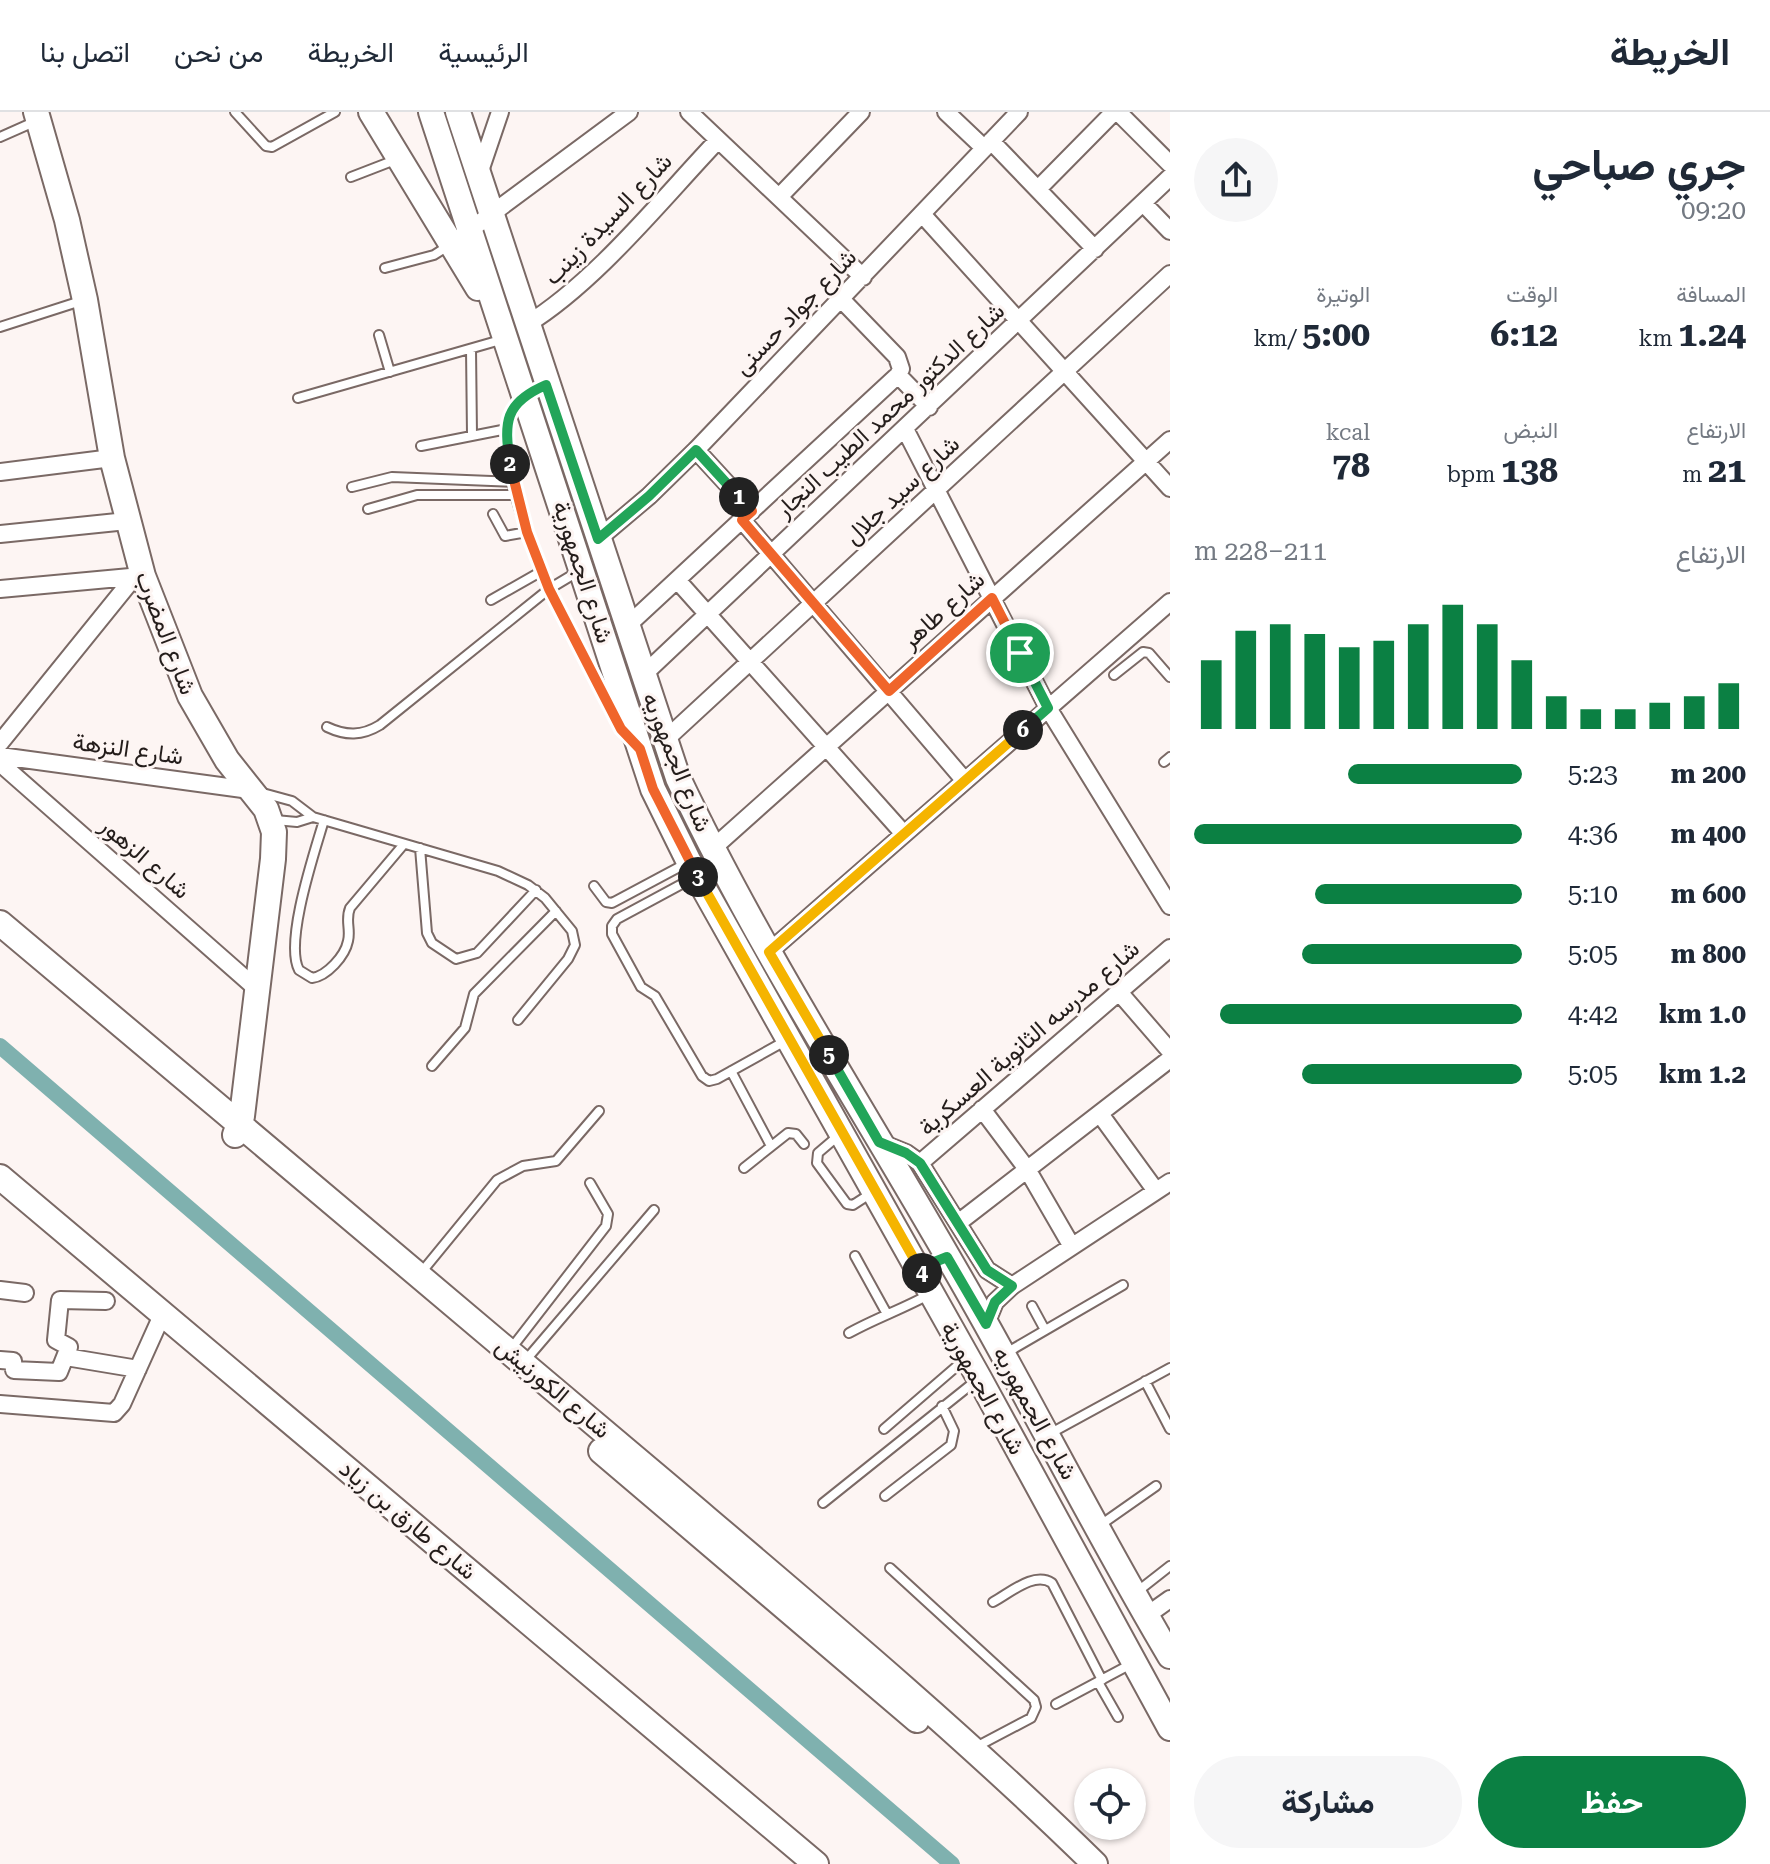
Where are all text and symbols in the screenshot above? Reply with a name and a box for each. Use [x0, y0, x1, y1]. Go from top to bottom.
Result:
text: الخريطة [1610, 30, 1730, 74]
text: اتصل بنا [40, 36, 130, 69]
text: من نحن [174, 36, 264, 69]
text: الخريطة [308, 36, 394, 69]
text: الرئيسية [438, 36, 529, 69]
button: share [1194, 138, 1278, 222]
text: جري صباحي [1532, 139, 1746, 191]
street label: شارع السيدة زينب [538, 147, 679, 292]
text: 09:20 [1681, 195, 1746, 225]
street label: شارع جواد حسنى [728, 243, 864, 382]
text: الوتيرة [1316, 282, 1370, 307]
text: الوقت [1506, 282, 1558, 307]
text: المسافة [1676, 282, 1746, 307]
street label: شارع الدكتور محمد الطيب النجار [769, 297, 1012, 526]
text: 5:00 [1302, 314, 1370, 354]
text: 6:12 [1490, 314, 1558, 354]
text: 1.24 [1678, 314, 1746, 354]
text: /km [1253, 326, 1302, 351]
text: km [1639, 326, 1678, 351]
text: النبض [1504, 418, 1558, 443]
text: الارتفاع [1686, 418, 1746, 443]
text: kcal [1326, 420, 1370, 445]
street label: شارع سيد جلال [839, 430, 967, 552]
pin: 2 [490, 444, 530, 484]
text: 78 [1332, 445, 1370, 485]
text: 138 [1501, 450, 1558, 490]
text: 21 [1708, 450, 1746, 490]
text: 2 [504, 451, 516, 476]
text: bpm [1447, 462, 1501, 487]
text: m [1682, 462, 1708, 487]
pin: 1 [719, 477, 759, 517]
text: 1 [733, 484, 745, 509]
street label: شارع الجمهورية [545, 497, 619, 647]
text: 211–228 m [1194, 536, 1327, 566]
text: الارتفاع [1675, 539, 1746, 569]
street label: شارع طاهر [895, 565, 992, 657]
street label: شارع المضرب [128, 567, 202, 699]
pin [986, 619, 1054, 687]
icon: arrive [998, 631, 1042, 675]
street label: شارع الجمهوريه [634, 688, 718, 836]
pin: 6 [1003, 710, 1043, 750]
text: 6 [1017, 717, 1029, 742]
street label: شارع النزهة [71, 727, 185, 773]
text: 5:23 [1568, 759, 1618, 789]
text: 200 m [1671, 759, 1746, 789]
street label: شارع الزهور [92, 811, 196, 906]
text: 4:36 [1568, 819, 1618, 849]
text: 400 m [1671, 819, 1746, 849]
pin: 3 [678, 857, 718, 897]
text: 3 [692, 864, 704, 889]
text: 5:10 [1568, 879, 1618, 909]
text: 600 m [1671, 879, 1746, 909]
street label: شارع مدرسه الثانوية العسكرية [913, 935, 1146, 1143]
text: 5:05 [1568, 939, 1618, 969]
text: 800 m [1671, 939, 1746, 969]
text: 4:42 [1568, 999, 1618, 1029]
text: 1.0 km [1659, 999, 1746, 1029]
pin: 5 [809, 1035, 849, 1075]
text: 5 [823, 1042, 835, 1067]
text: 5:05 [1568, 1059, 1618, 1089]
text: 1.2 km [1659, 1059, 1746, 1089]
pin: 4 [902, 1253, 942, 1293]
text: 4 [916, 1260, 928, 1285]
street label: شارع الجمهورية [933, 1317, 1031, 1460]
street label: شارع الكورنيش [488, 1332, 616, 1446]
street label: شارع الجمهوريه [985, 1342, 1083, 1485]
street label: شارع طارق بن زياد [332, 1455, 482, 1587]
button: مشاركة [1194, 1756, 1462, 1848]
button: حفظ [1478, 1756, 1746, 1848]
map controls [1074, 1768, 1146, 1840]
button: locate [1074, 1768, 1146, 1840]

